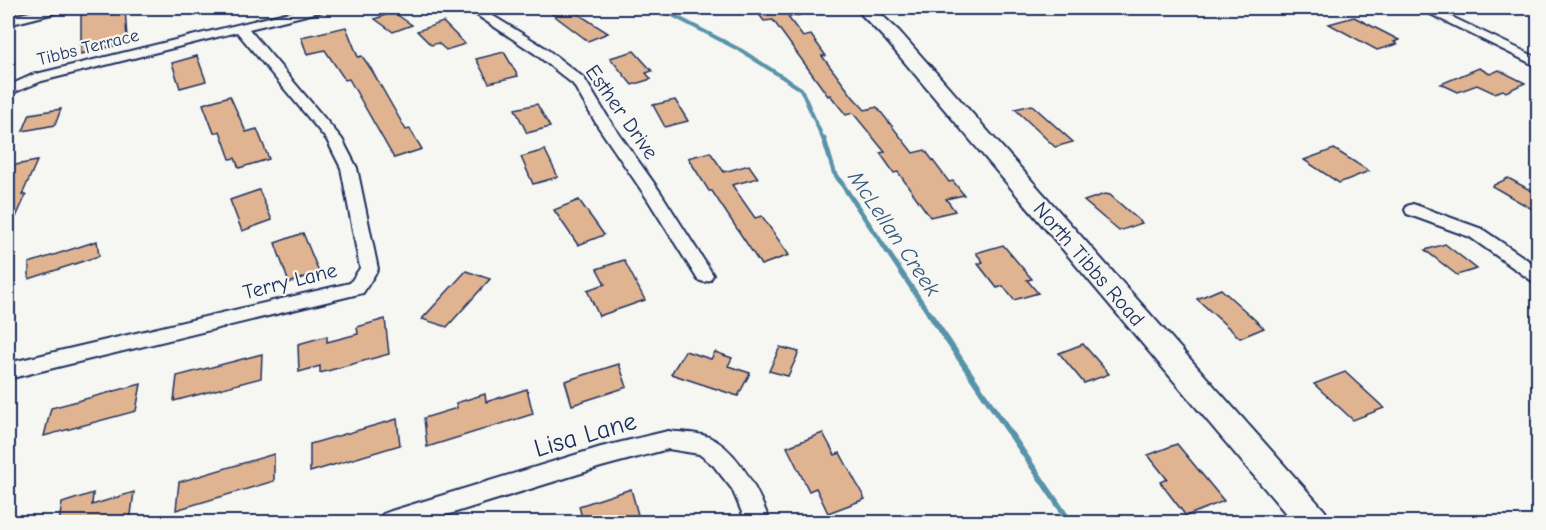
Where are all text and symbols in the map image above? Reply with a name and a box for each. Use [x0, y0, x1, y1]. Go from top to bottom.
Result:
street label: Tibbs Terrace [35, 25, 141, 70]
street label: Esther Drive [581, 60, 663, 164]
water label: McLellan Creek [842, 165, 946, 302]
street label: North Tibbs Road [1029, 197, 1149, 331]
street label: Terry Lane [241, 258, 339, 304]
street label: Lisa Lane [531, 406, 640, 464]

